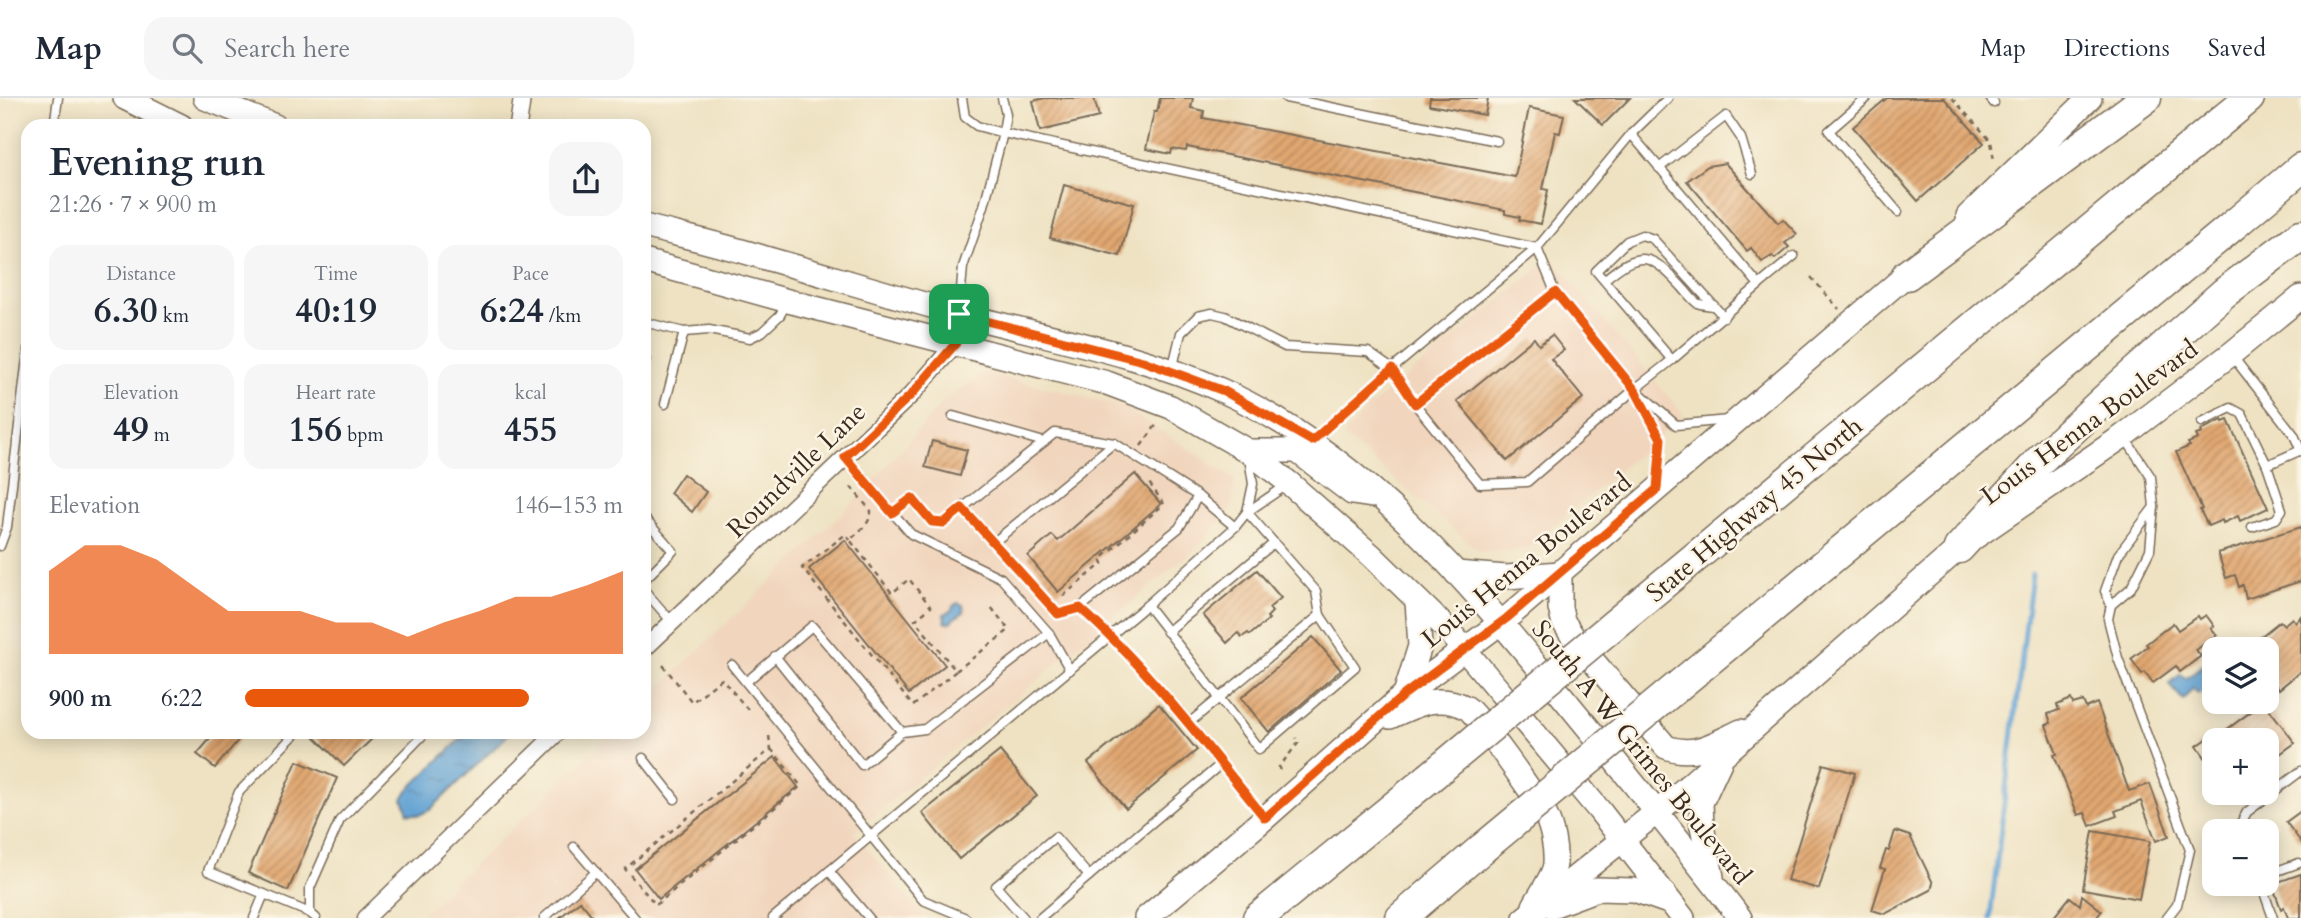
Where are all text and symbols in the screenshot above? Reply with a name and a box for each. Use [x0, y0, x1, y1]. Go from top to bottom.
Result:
search box [144, 17, 634, 80]
text: Map [35, 26, 102, 71]
icon: search [168, 29, 206, 67]
text: Search here [224, 31, 350, 66]
text: Map [1980, 32, 2026, 65]
text: Directions [2064, 32, 2170, 65]
text: Saved [2208, 32, 2266, 65]
text: Evening run [49, 137, 265, 189]
button: share [549, 142, 623, 216]
text: 21:26 · 7 × 900 m [49, 189, 217, 220]
text: Distance [107, 261, 176, 287]
text: Time [314, 261, 358, 287]
text: Pace [512, 261, 549, 287]
pin [929, 284, 989, 344]
text: 6.30 [94, 287, 158, 335]
text: 40:19 [295, 287, 377, 335]
text: 6:24 [480, 287, 544, 335]
icon: arrive [940, 295, 978, 333]
text: km [158, 303, 189, 329]
text: /km [544, 303, 581, 329]
street label: Louis Henna Boulevard [1974, 332, 2205, 513]
text: Elevation [104, 380, 179, 406]
text: Heart rate [296, 380, 376, 406]
text: kcal [515, 380, 547, 406]
street label: Roundville Lane [719, 395, 874, 546]
text: 49 [113, 406, 149, 454]
text: 156 [288, 406, 342, 454]
text: 455 [504, 406, 558, 454]
street label: State Highway 45 North [1639, 409, 1870, 610]
text: m [149, 422, 170, 448]
text: bpm [342, 422, 384, 448]
street label: Louis Henna Boulevard [1414, 465, 1639, 656]
text: Elevation [49, 490, 140, 521]
text: 146–153 m [514, 490, 623, 521]
street label: South A W Grimes Boulevard [1524, 613, 1759, 892]
map controls [2202, 637, 2279, 896]
button: layers [2202, 637, 2279, 714]
text: 900 m [49, 683, 112, 714]
text: 6:22 [161, 683, 202, 714]
button: + [2202, 728, 2279, 805]
button: − [2202, 819, 2279, 896]

